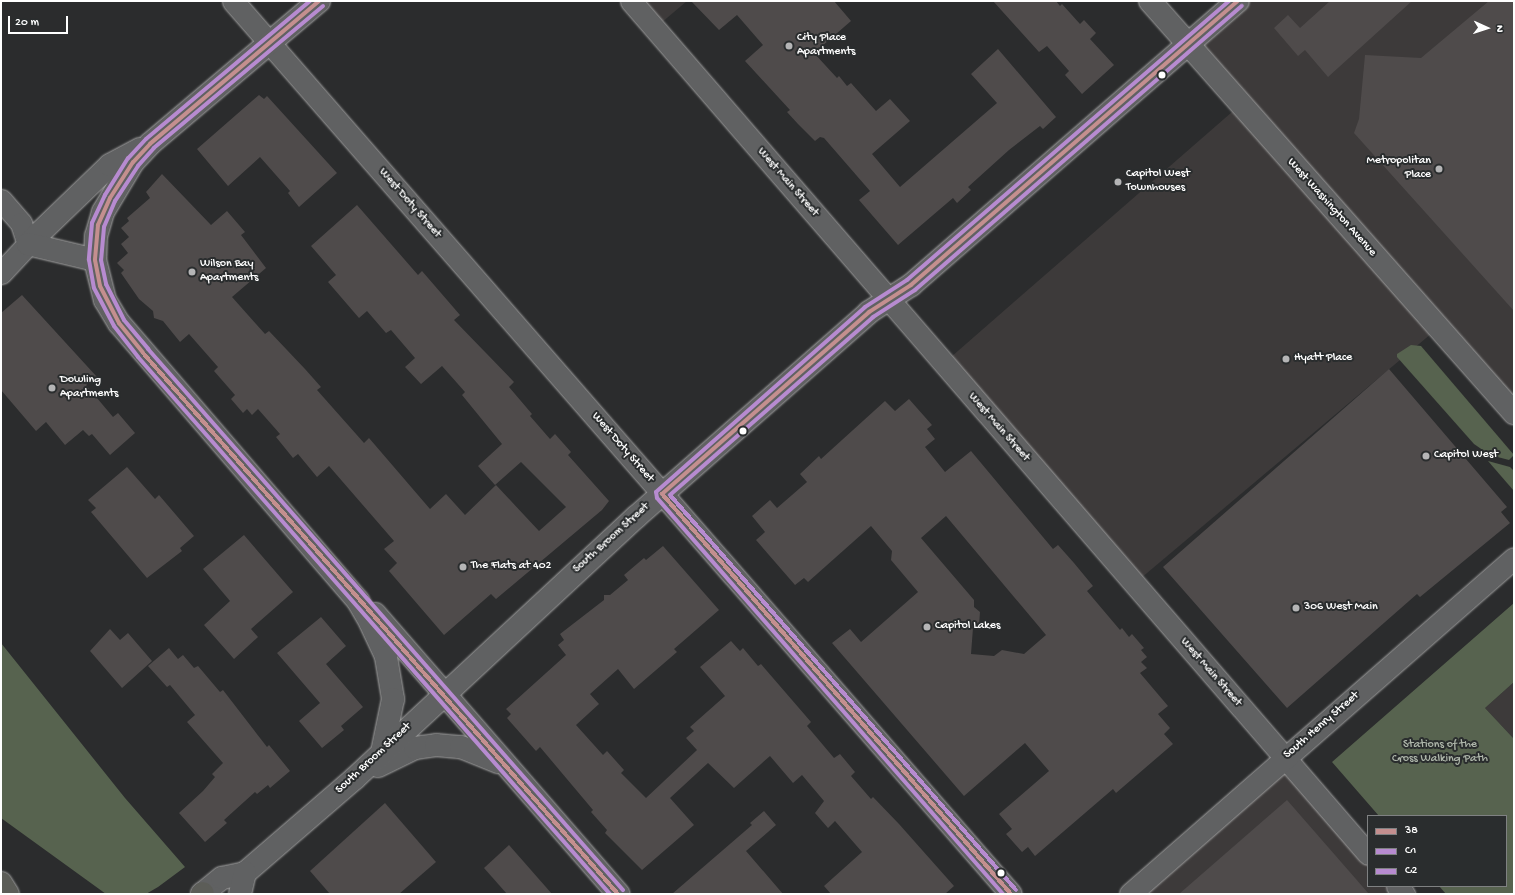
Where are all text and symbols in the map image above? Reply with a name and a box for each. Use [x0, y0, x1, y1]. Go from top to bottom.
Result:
scale bar [10, 8, 70, 34]
north arrow [1467, 8, 1507, 48]
text: 20 m [15, 16, 39, 30]
text: N [1493, 25, 1505, 33]
place label: City Place Apartments [797, 32, 856, 60]
marker: City Place Apartments [784, 41, 794, 51]
unlabelled marker [1157, 70, 1167, 80]
street label: West Main Street [753, 146, 821, 220]
place label: Metropolitan Place [1366, 155, 1431, 183]
street label: West Washington Avenue [1283, 156, 1379, 260]
marker: Metropolitan Place [1434, 164, 1444, 174]
street label: West Doty Street [375, 166, 443, 242]
place label: Capitol West Townhouses [1126, 168, 1190, 196]
marker: Capitol West Townhouses [1113, 177, 1123, 187]
place label: Wilson Bay Apartments [200, 258, 259, 286]
marker: Wilson Bay Apartments [187, 267, 197, 277]
place label: Hyatt Place [1294, 352, 1352, 366]
marker: Hyatt Place [1281, 354, 1291, 364]
place label: Dowling Apartments [60, 374, 119, 402]
marker: Dowling Apartments [47, 383, 57, 393]
street label: West Main Street [964, 391, 1032, 465]
street label: West Doty Street [588, 410, 656, 486]
unlabelled marker [738, 426, 748, 436]
place label: Capitol West [1434, 449, 1498, 463]
marker: Capitol West [1421, 451, 1431, 461]
street label: South Broom Street [571, 501, 653, 577]
place label: The Flats at 402 [471, 560, 551, 574]
marker: The Flats at 402 [458, 562, 468, 572]
place label: 306 West Main [1304, 601, 1378, 615]
marker: 306 West Main [1291, 603, 1301, 613]
place label: Capitol Lakes [935, 620, 1000, 634]
marker: Capitol Lakes [922, 622, 932, 632]
street label: West Main Street [1176, 636, 1244, 710]
street label: South Henry Street [1281, 689, 1363, 763]
street label: South Broom Street [333, 720, 415, 798]
park label: Stations of the Cross Walking Path [1392, 739, 1488, 767]
legend [1367, 815, 1507, 887]
text: 38 [1405, 824, 1418, 838]
text: C1 [1405, 844, 1416, 858]
text: C2 [1405, 864, 1417, 878]
unlabelled marker [996, 868, 1006, 878]

